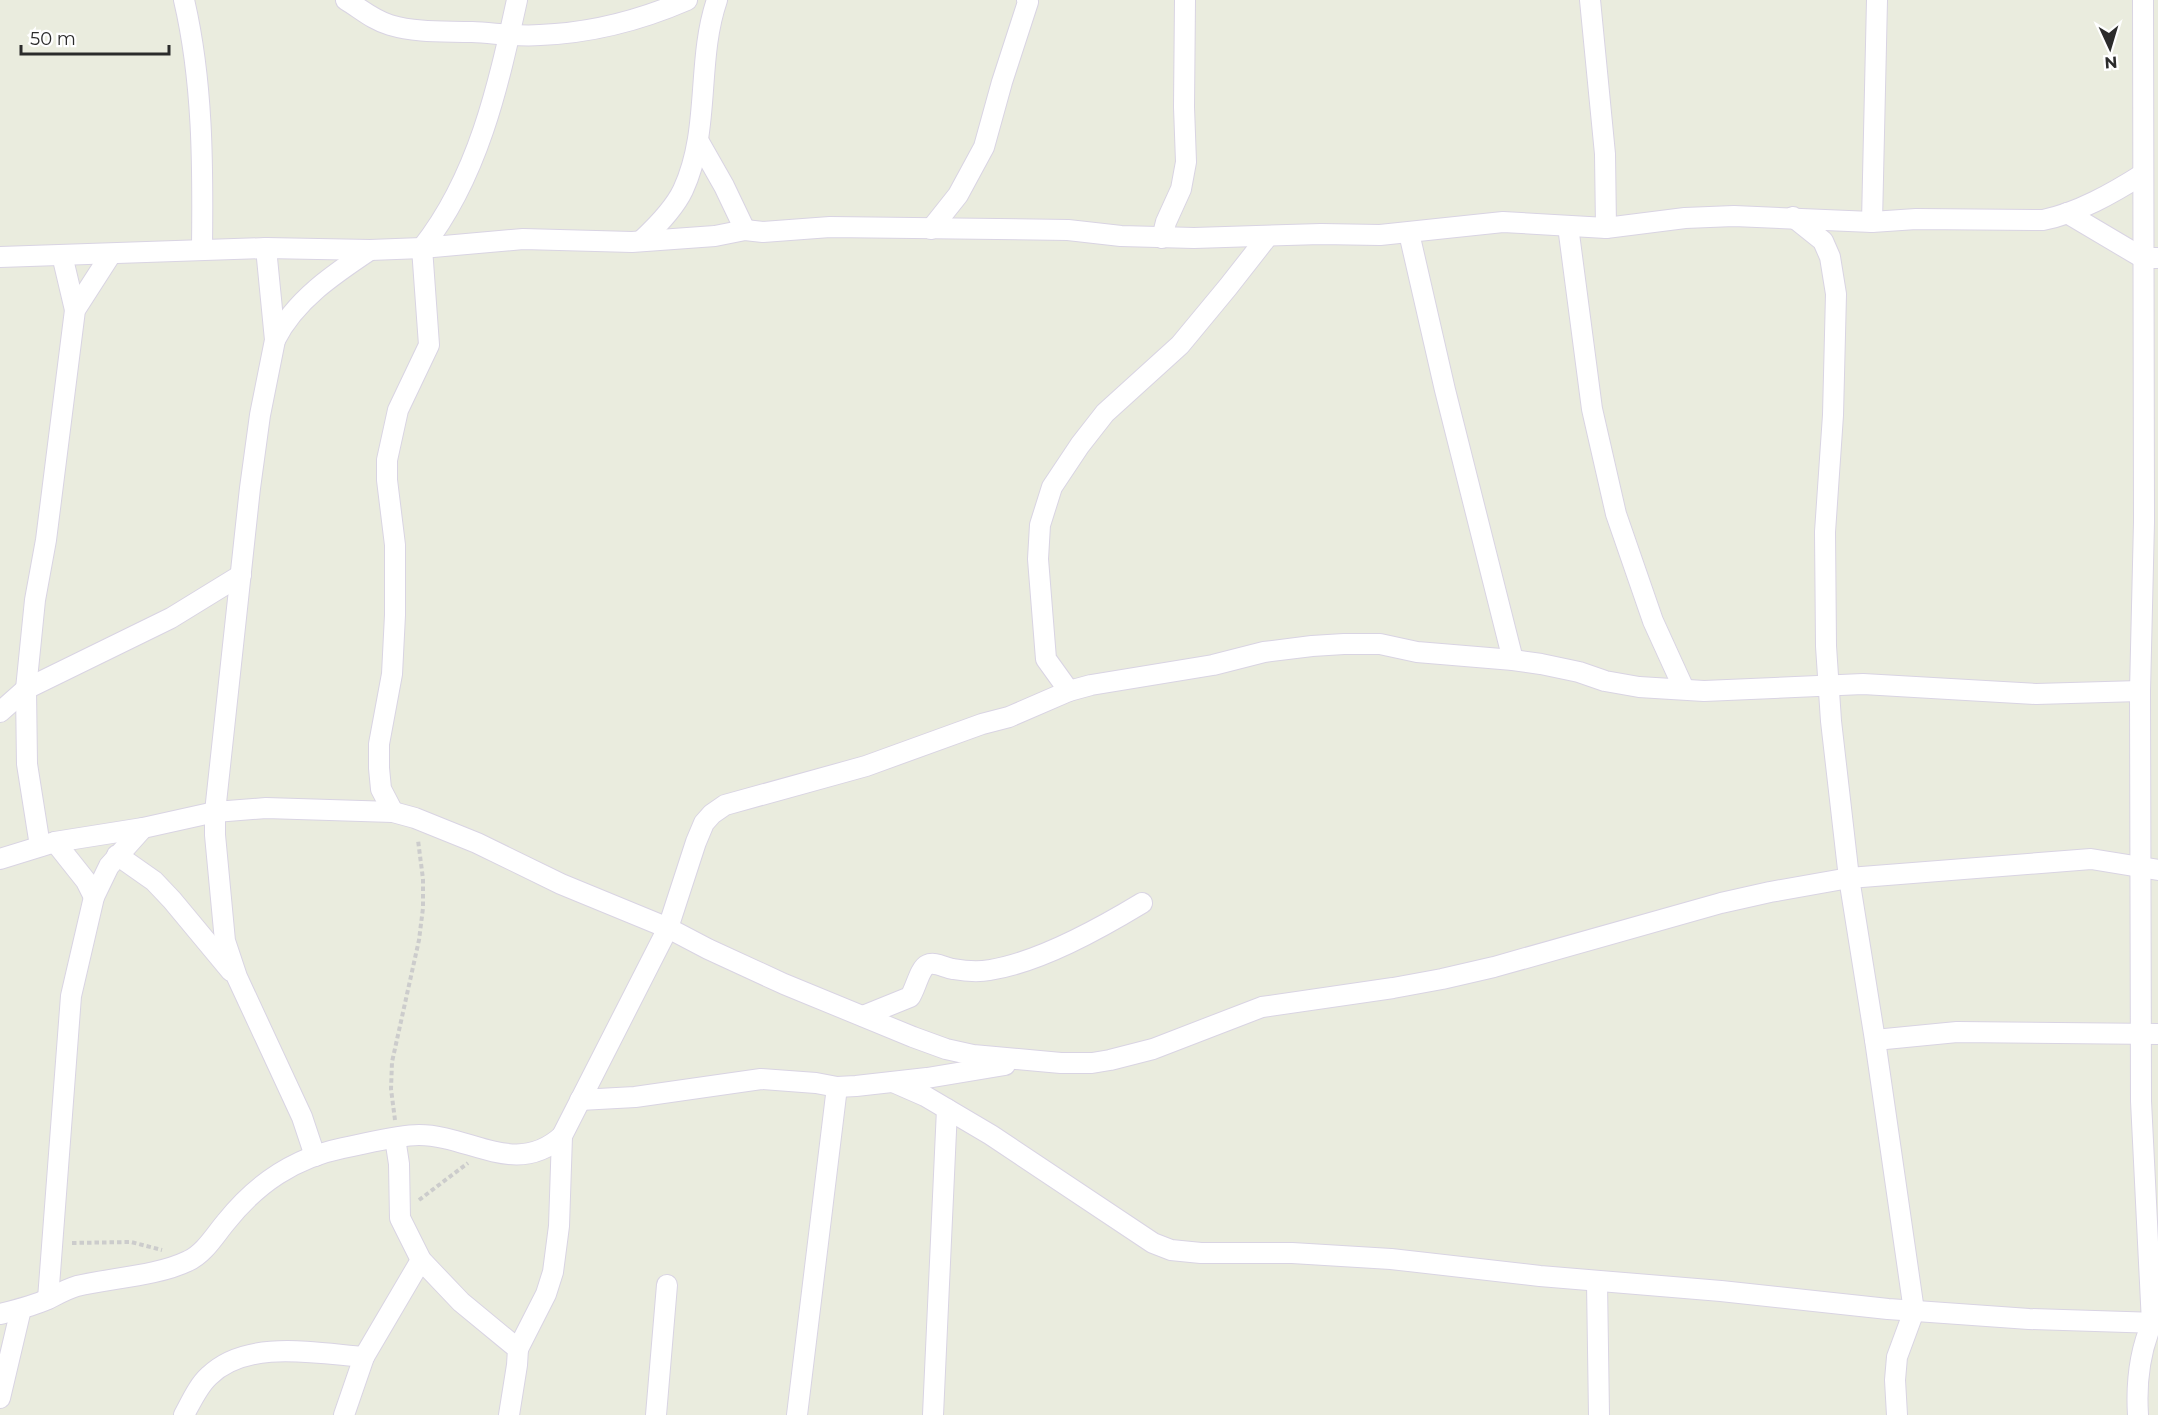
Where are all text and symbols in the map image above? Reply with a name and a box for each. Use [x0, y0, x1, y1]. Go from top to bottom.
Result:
scale bar [21, 18, 170, 56]
north arrow [2080, 18, 2140, 78]
text: 50 m [30, 28, 76, 50]
text: N [2104, 53, 2118, 72]

